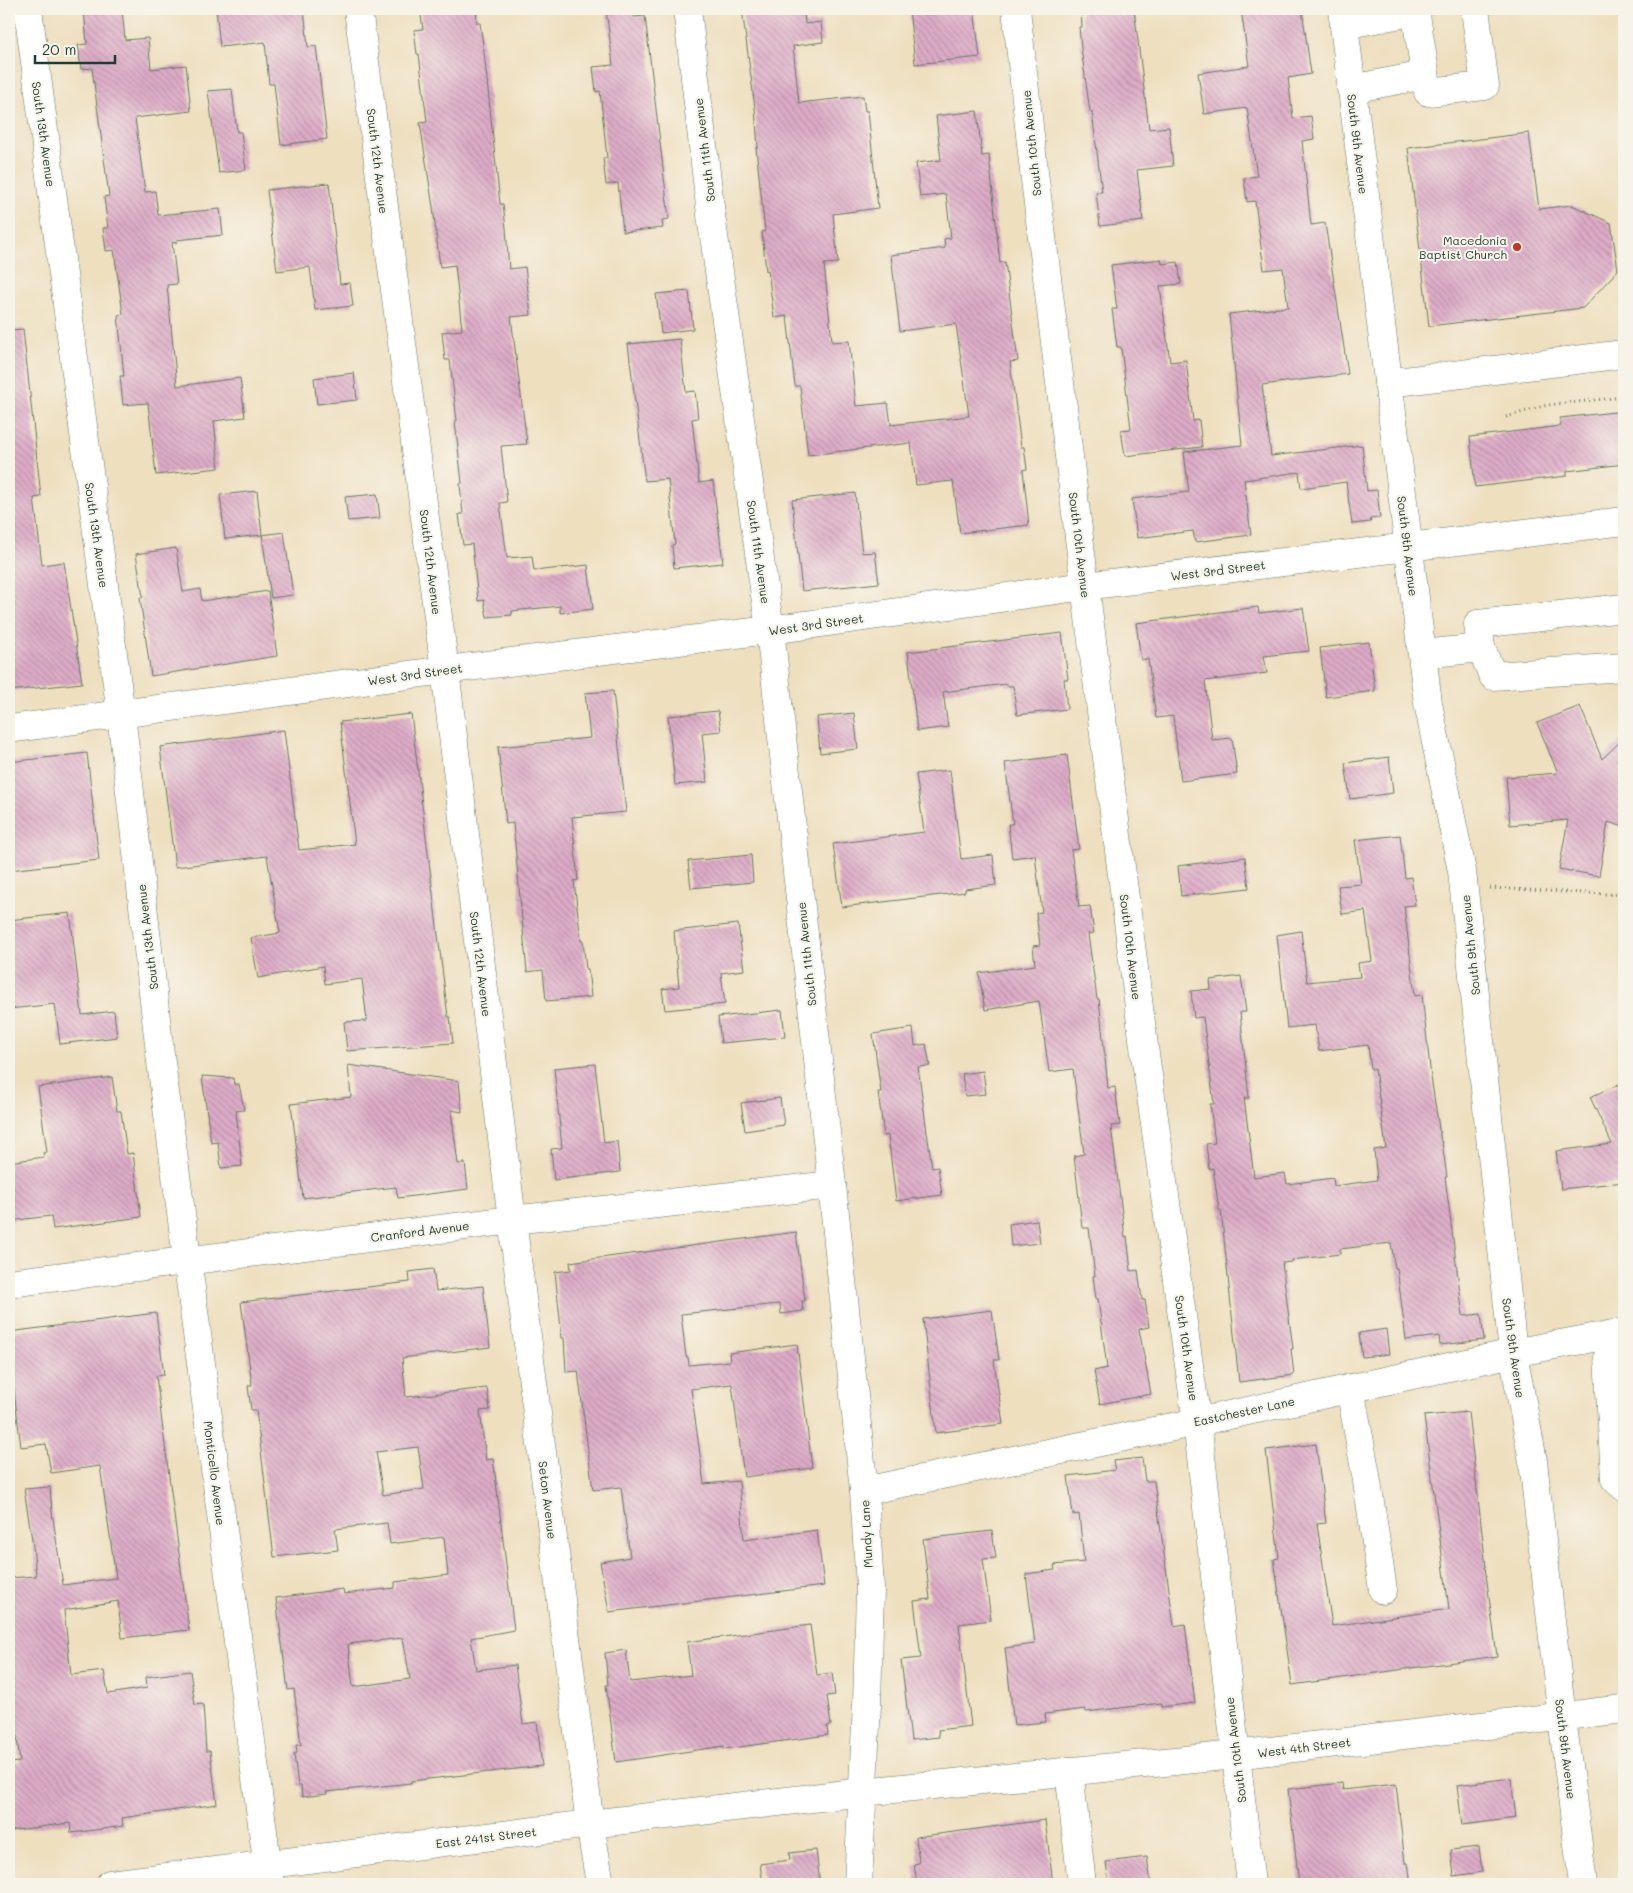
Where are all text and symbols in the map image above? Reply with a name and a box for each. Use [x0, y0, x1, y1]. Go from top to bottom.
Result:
scale bar [35, 32, 115, 64]
text: 20 m [42, 39, 76, 59]
street label: South 13th Avenue [29, 80, 59, 188]
street label: South 10th Avenue [1017, 89, 1045, 197]
street label: South 9th Avenue [1344, 93, 1372, 195]
street label: South 11th Avenue [690, 97, 718, 203]
street label: South 12th Avenue [364, 108, 392, 214]
place label: Macedonia Baptist Church [1419, 232, 1507, 262]
marker: Macedonia Baptist Church [1511, 241, 1523, 253]
street label: South 13th Avenue [82, 481, 112, 589]
street label: South 10th Avenue [1066, 491, 1094, 599]
street label: South 9th Avenue [1394, 495, 1422, 597]
street label: South 11th Avenue [744, 499, 774, 605]
street label: South 12th Avenue [417, 509, 445, 615]
street label: West 3rd Street [1170, 556, 1266, 584]
street label: West 3rd Street [768, 609, 864, 639]
street label: West 3rd Street [367, 659, 463, 689]
street label: South 13th Avenue [133, 883, 161, 991]
street label: South 10th Avenue [1117, 893, 1145, 1001]
street label: South 9th Avenue [1457, 894, 1483, 996]
street label: South 11th Avenue [793, 901, 819, 1007]
street label: South 12th Avenue [467, 911, 495, 1017]
street label: Cranford Avenue [370, 1217, 470, 1245]
street label: South 10th Avenue [1172, 1294, 1202, 1402]
street label: South 9th Avenue [1499, 1297, 1529, 1399]
street label: Eastchester Lane [1192, 1392, 1296, 1430]
street label: Monticello Avenue [201, 1420, 229, 1526]
street label: Seton Avenue [535, 1460, 561, 1540]
street label: Mundy Lane [856, 1499, 876, 1569]
street label: South 10th Avenue [1221, 1696, 1249, 1804]
street label: South 9th Avenue [1552, 1698, 1580, 1800]
street label: West 4th Street [1256, 1733, 1352, 1761]
street label: East 241st Street [435, 1823, 537, 1851]

